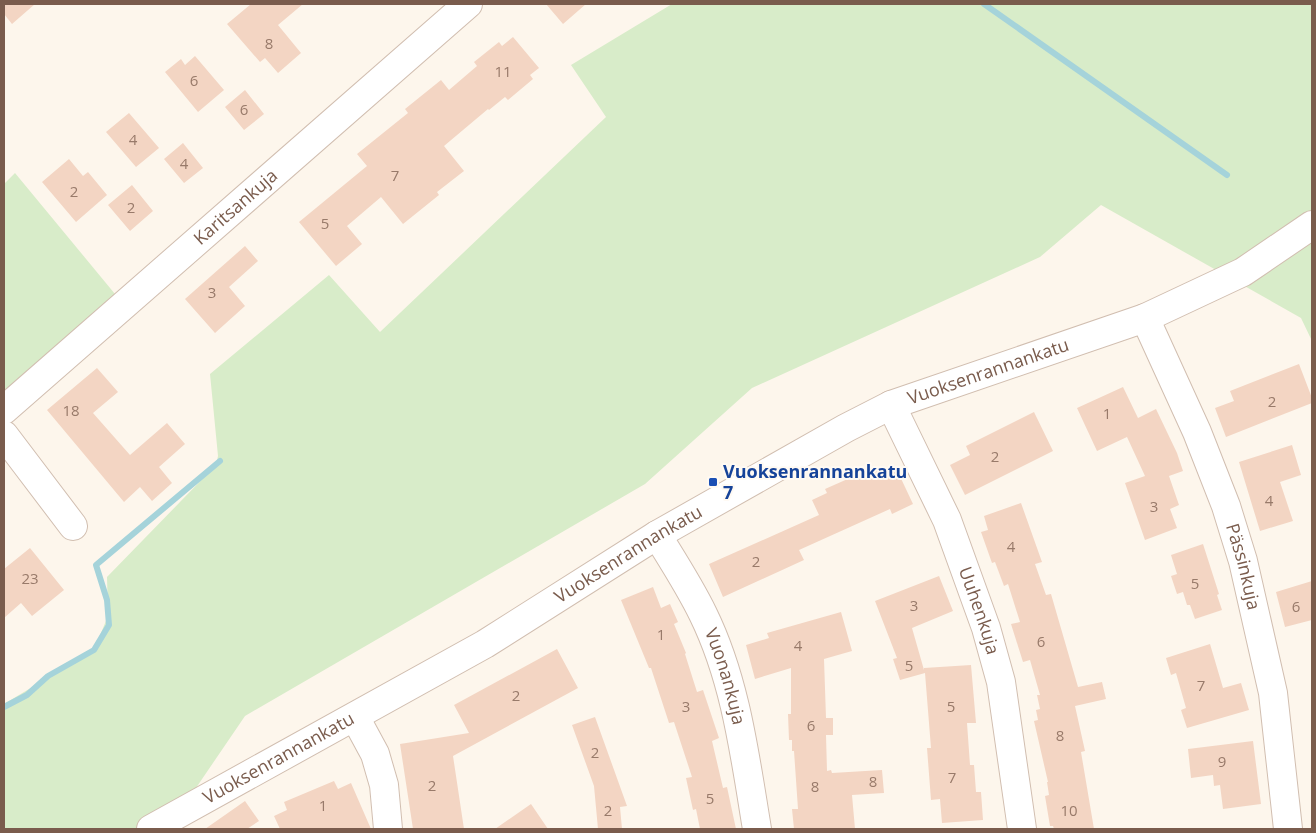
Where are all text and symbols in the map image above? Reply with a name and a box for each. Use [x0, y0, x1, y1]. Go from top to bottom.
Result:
house number: 8 [265, 33, 273, 53]
house number: 11 [494, 61, 512, 81]
house number: 6 [190, 70, 198, 90]
house number: 6 [240, 99, 248, 119]
house number: 4 [129, 129, 138, 149]
house number: 4 [180, 153, 189, 173]
street label: Karitsankuja [188, 163, 282, 250]
house number: 7 [391, 165, 399, 185]
house number: 2 [70, 181, 78, 201]
house number: 2 [127, 197, 135, 217]
house number: 5 [321, 213, 329, 233]
house number: 3 [208, 282, 216, 302]
street label: Vuoksenrannankatu [904, 332, 1072, 410]
house number: 2 [1268, 391, 1276, 411]
house number: 18 [62, 400, 80, 420]
house number: 1 [1103, 403, 1111, 423]
house number: 2 [991, 446, 999, 466]
place label: Vuoksenrannankatu 7 [723, 459, 907, 504]
marker: Vuoksenrannankatu 7 [707, 476, 719, 488]
house number: 4 [1265, 490, 1274, 510]
house number: 3 [1150, 496, 1158, 516]
street label: Vuoksenrannankatu [549, 499, 706, 608]
street label: Pässinkuja [1221, 520, 1267, 612]
house number: 4 [1007, 536, 1016, 556]
house number: 2 [752, 551, 760, 571]
street label: Uuhenkuja [954, 563, 1006, 657]
house number: 23 [21, 568, 39, 588]
house number: 5 [1191, 573, 1199, 593]
house number: 3 [910, 595, 918, 615]
house number: 6 [1292, 596, 1300, 616]
house number: 1 [657, 624, 665, 644]
street label: Vuonankuja [700, 624, 752, 727]
house number: 6 [1037, 631, 1045, 651]
house number: 4 [794, 635, 803, 655]
house number: 5 [905, 655, 913, 675]
house number: 7 [1197, 675, 1205, 695]
house number: 2 [512, 685, 520, 705]
house number: 3 [682, 696, 690, 716]
house number: 5 [947, 696, 955, 716]
street label: Vuoksenrannankatu [198, 706, 358, 809]
house number: 6 [807, 715, 815, 735]
house number: 8 [1056, 725, 1064, 745]
house number: 2 [591, 742, 599, 762]
house number: 9 [1218, 751, 1226, 771]
house number: 7 [948, 767, 956, 787]
house number: 8 [869, 771, 877, 791]
house number: 2 [428, 775, 436, 795]
house number: 8 [811, 776, 819, 796]
house number: 5 [706, 788, 714, 808]
house number: 1 [319, 795, 327, 815]
house number: 2 [604, 800, 612, 820]
house number: 10 [1060, 800, 1078, 820]

